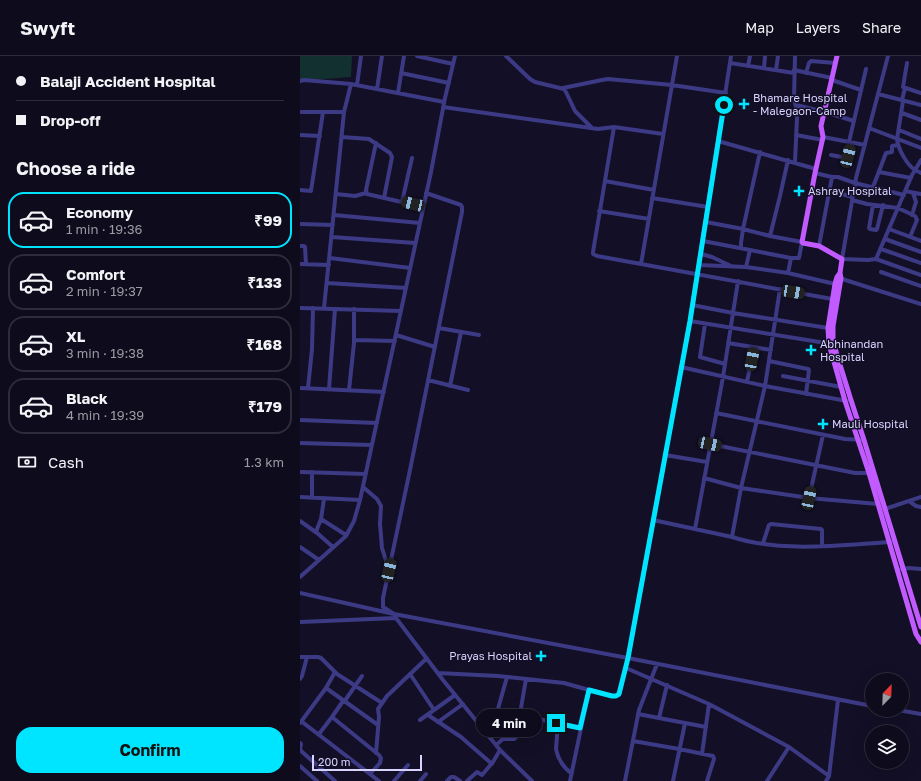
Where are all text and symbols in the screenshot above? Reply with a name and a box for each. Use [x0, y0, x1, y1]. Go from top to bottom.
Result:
text: Swyft [20, 16, 75, 39]
text: Map [745, 19, 774, 36]
text: Layers [796, 19, 840, 36]
text: Share [862, 19, 901, 36]
text: Balaji Accident Hospital [40, 72, 216, 90]
place label: Bhamare Hospital - Malegaon-Camp [753, 91, 848, 117]
route start [715, 96, 733, 114]
marker: Bhamare Hospital - Malegaon-Camp [738, 98, 750, 110]
text: Drop-off [40, 111, 100, 129]
car [839, 143, 857, 169]
text: Choose a ride [16, 157, 135, 179]
place label: Ashray Hospital [808, 184, 892, 197]
marker: Ashray Hospital [793, 185, 805, 197]
car [400, 195, 426, 213]
icon: car [18, 202, 54, 238]
text: Economy [66, 203, 133, 221]
text: ₹99 [254, 211, 282, 229]
text: 1 min · 19:36 [66, 221, 142, 237]
icon: car [18, 264, 54, 300]
text: Comfort [66, 265, 125, 283]
text: ₹133 [247, 273, 282, 291]
text: 2 min · 19:37 [66, 283, 143, 299]
car [780, 284, 806, 300]
icon: car [18, 326, 54, 362]
text: XL [66, 327, 85, 345]
text: ₹168 [247, 335, 282, 353]
place label: Abhinandan Hospital [820, 337, 883, 363]
marker: Abhinandan Hospital [805, 344, 817, 356]
text: 3 min · 19:38 [66, 345, 144, 361]
car [744, 346, 760, 372]
icon: car [18, 388, 54, 424]
text: Black [66, 389, 108, 407]
text: ₹179 [248, 397, 282, 415]
text: 4 min · 19:39 [66, 407, 144, 423]
place label: Mauli Hospital [832, 417, 909, 430]
marker: Mauli Hospital [817, 418, 829, 430]
car [697, 436, 723, 452]
icon: cash [16, 451, 38, 473]
text: Cash [48, 453, 84, 471]
text: 1.3 km [244, 454, 284, 470]
car [801, 485, 817, 511]
car [380, 557, 398, 583]
place label: Prayas Hospital [449, 649, 532, 662]
marker: Prayas Hospital [535, 650, 547, 662]
north arrow [865, 673, 909, 717]
map controls [865, 673, 909, 769]
callout: 4 min [476, 709, 542, 737]
route end [547, 714, 565, 732]
text: 4 min [492, 715, 526, 731]
button: layers [865, 725, 909, 769]
button: Confirm [16, 727, 284, 773]
scale bar [312, 753, 422, 772]
text: 200 m [318, 755, 351, 768]

